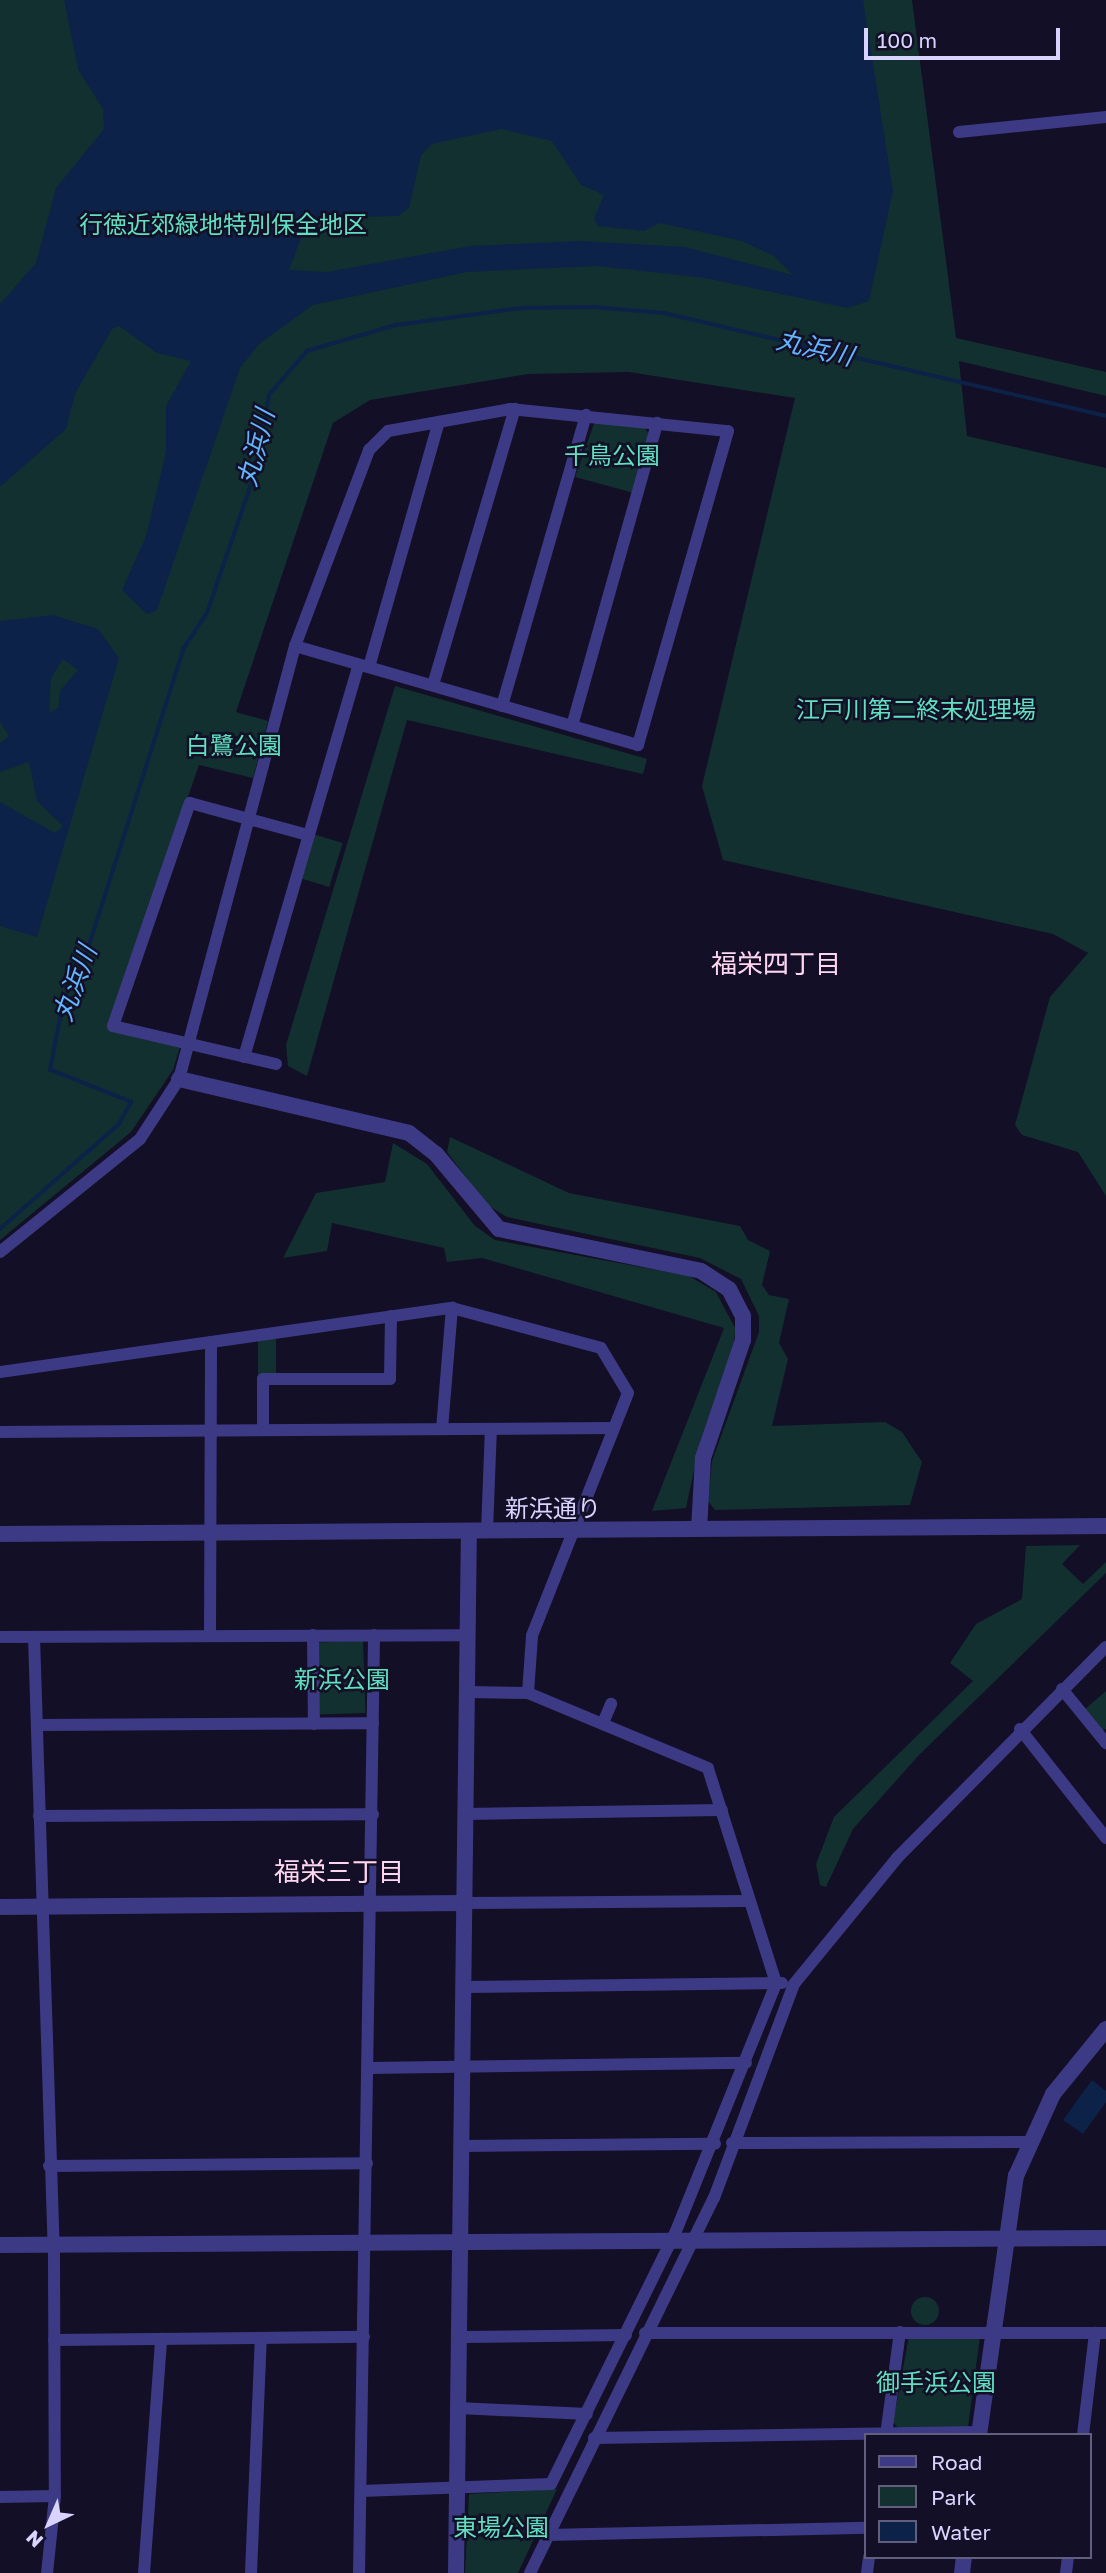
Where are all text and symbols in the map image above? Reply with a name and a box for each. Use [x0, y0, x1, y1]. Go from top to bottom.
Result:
scale bar [868, 14, 1064, 58]
text: 100 m [877, 27, 937, 53]
park label: 行徳近郊緑地特別保全地区 [79, 210, 367, 238]
water label: 丸浜川 [773, 324, 857, 372]
water label: 丸浜川 [231, 406, 281, 490]
park label: 千鳥公園 [564, 441, 660, 469]
park label: 江戸川第二終末処理場 [796, 695, 1036, 723]
park label: 白鷺公園 [186, 731, 282, 759]
water label: 丸浜川 [47, 941, 103, 1025]
district label: 福栄四丁目 [711, 948, 841, 980]
street label: 新浜通り [505, 1494, 601, 1522]
park label: 新浜公園 [294, 1665, 390, 1693]
district label: 福栄三丁目 [274, 1856, 404, 1888]
park label: 御手浜公園 [876, 2368, 996, 2396]
legend [864, 2433, 1092, 2559]
text: Road [931, 2449, 982, 2475]
text: Park [931, 2484, 976, 2510]
north arrow [14, 2489, 84, 2559]
park label: 東場公園 [453, 2513, 549, 2541]
text: Water [931, 2519, 991, 2545]
text: N [21, 2526, 47, 2553]

